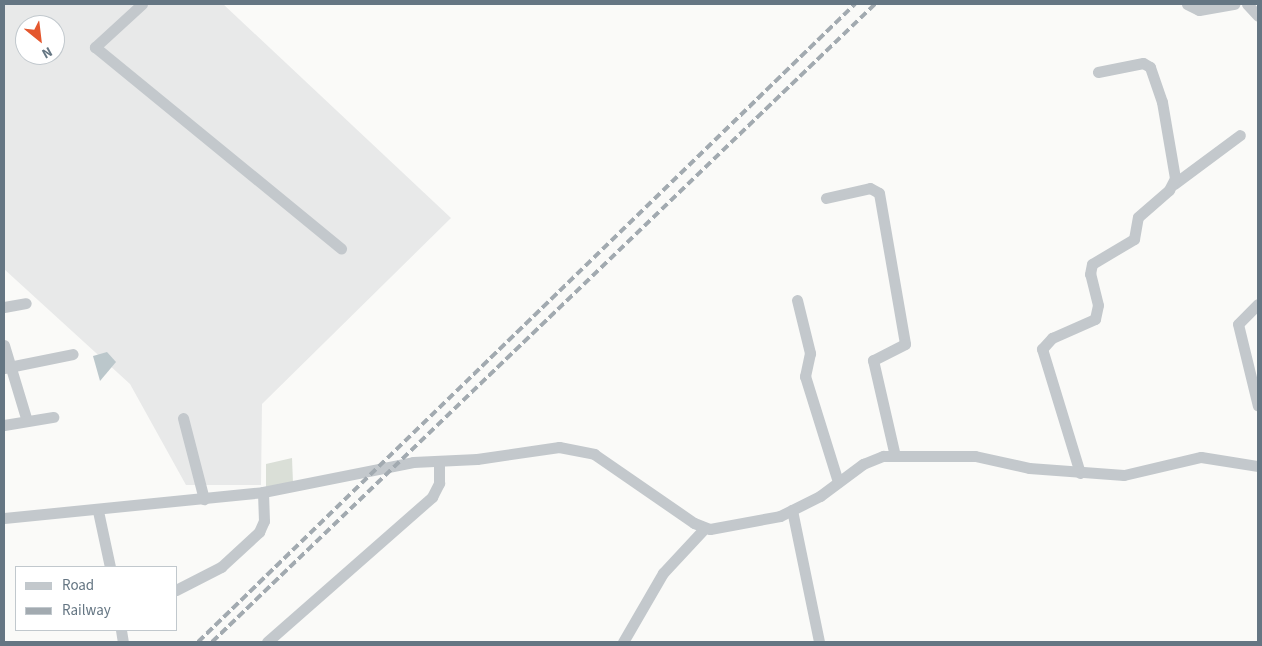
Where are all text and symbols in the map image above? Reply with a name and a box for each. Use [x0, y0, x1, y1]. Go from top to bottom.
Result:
north arrow [15, 15, 65, 65]
text: N [38, 41, 56, 63]
legend [15, 566, 178, 631]
text: Road [62, 575, 94, 596]
text: Railway [62, 600, 111, 621]

